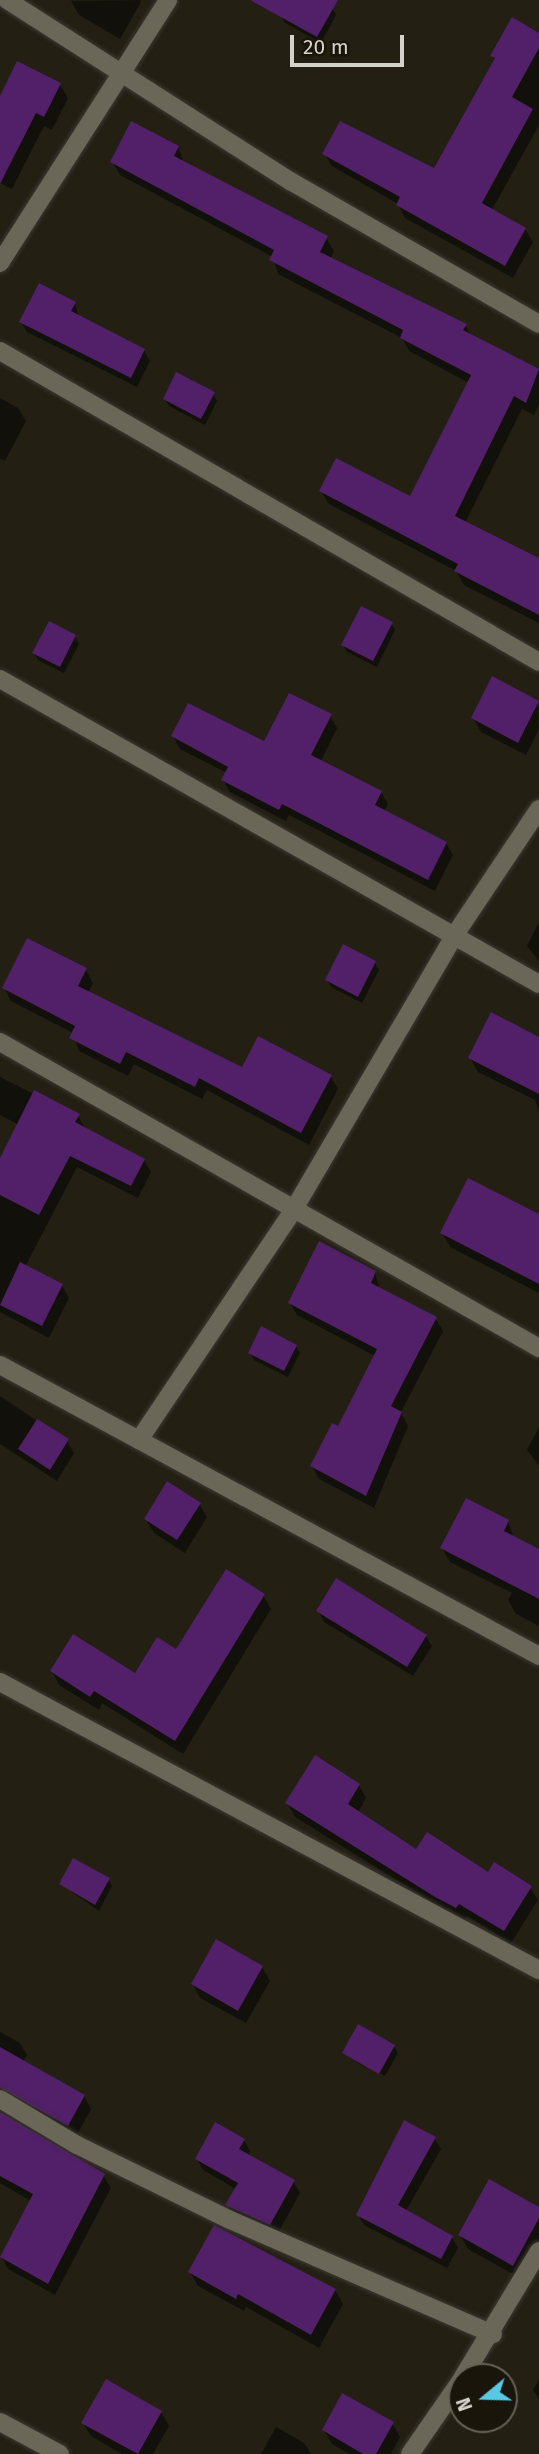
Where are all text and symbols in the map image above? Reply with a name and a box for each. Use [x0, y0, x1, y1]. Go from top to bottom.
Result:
scale bar [294, 21, 408, 65]
text: 20 m [303, 34, 349, 60]
north arrow [448, 2363, 518, 2433]
text: N [452, 2395, 477, 2414]

